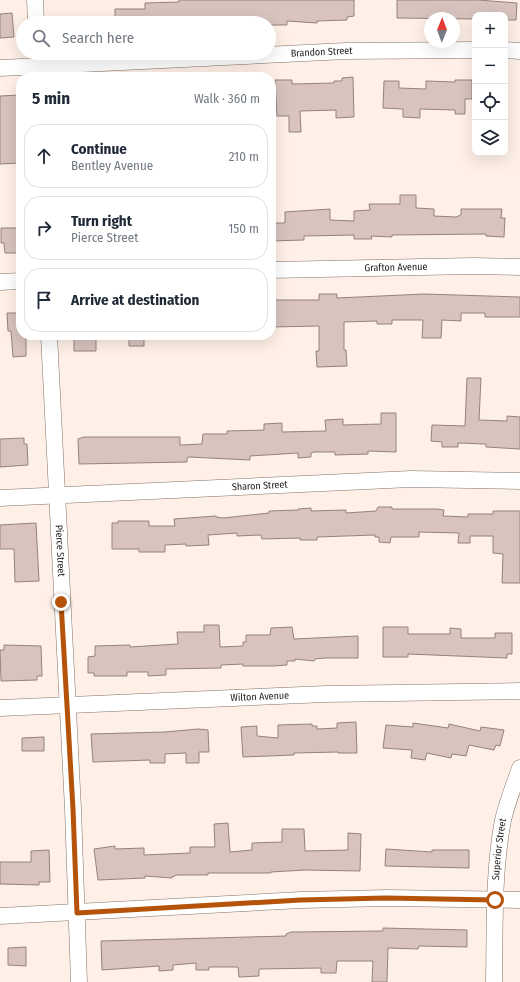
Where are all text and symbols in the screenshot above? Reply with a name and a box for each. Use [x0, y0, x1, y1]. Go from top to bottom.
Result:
north arrow [424, 12, 460, 48]
map controls [472, 12, 508, 156]
button: + [472, 12, 508, 48]
search box [16, 16, 276, 60]
icon: search [30, 27, 52, 49]
text: Search here [62, 29, 134, 47]
street label: Brandon Street [290, 45, 353, 60]
button: − [472, 48, 508, 84]
button: locate [472, 84, 508, 120]
text: 5 min [32, 88, 70, 109]
text: Walk · 360 m [194, 91, 260, 106]
button: layers [472, 120, 508, 156]
text: Continue [71, 140, 127, 158]
icon: ahead [33, 145, 55, 167]
text: 210 m [229, 149, 259, 164]
text: Bentley Avenue [71, 158, 153, 173]
text: Turn right [71, 212, 132, 230]
icon: right [33, 217, 55, 239]
text: 150 m [228, 221, 259, 236]
text: Pierce Street [71, 230, 138, 245]
street label: Grafton Avenue [364, 261, 428, 274]
icon: arrive [33, 289, 55, 311]
text: Arrive at destination [71, 291, 199, 309]
street label: Sharon Street [232, 479, 289, 493]
street label: Pierce Street [53, 524, 67, 578]
route end [52, 593, 70, 611]
street label: Wilton Avenue [230, 690, 289, 704]
street label: Superior Street [490, 816, 509, 881]
route start [486, 891, 504, 909]

